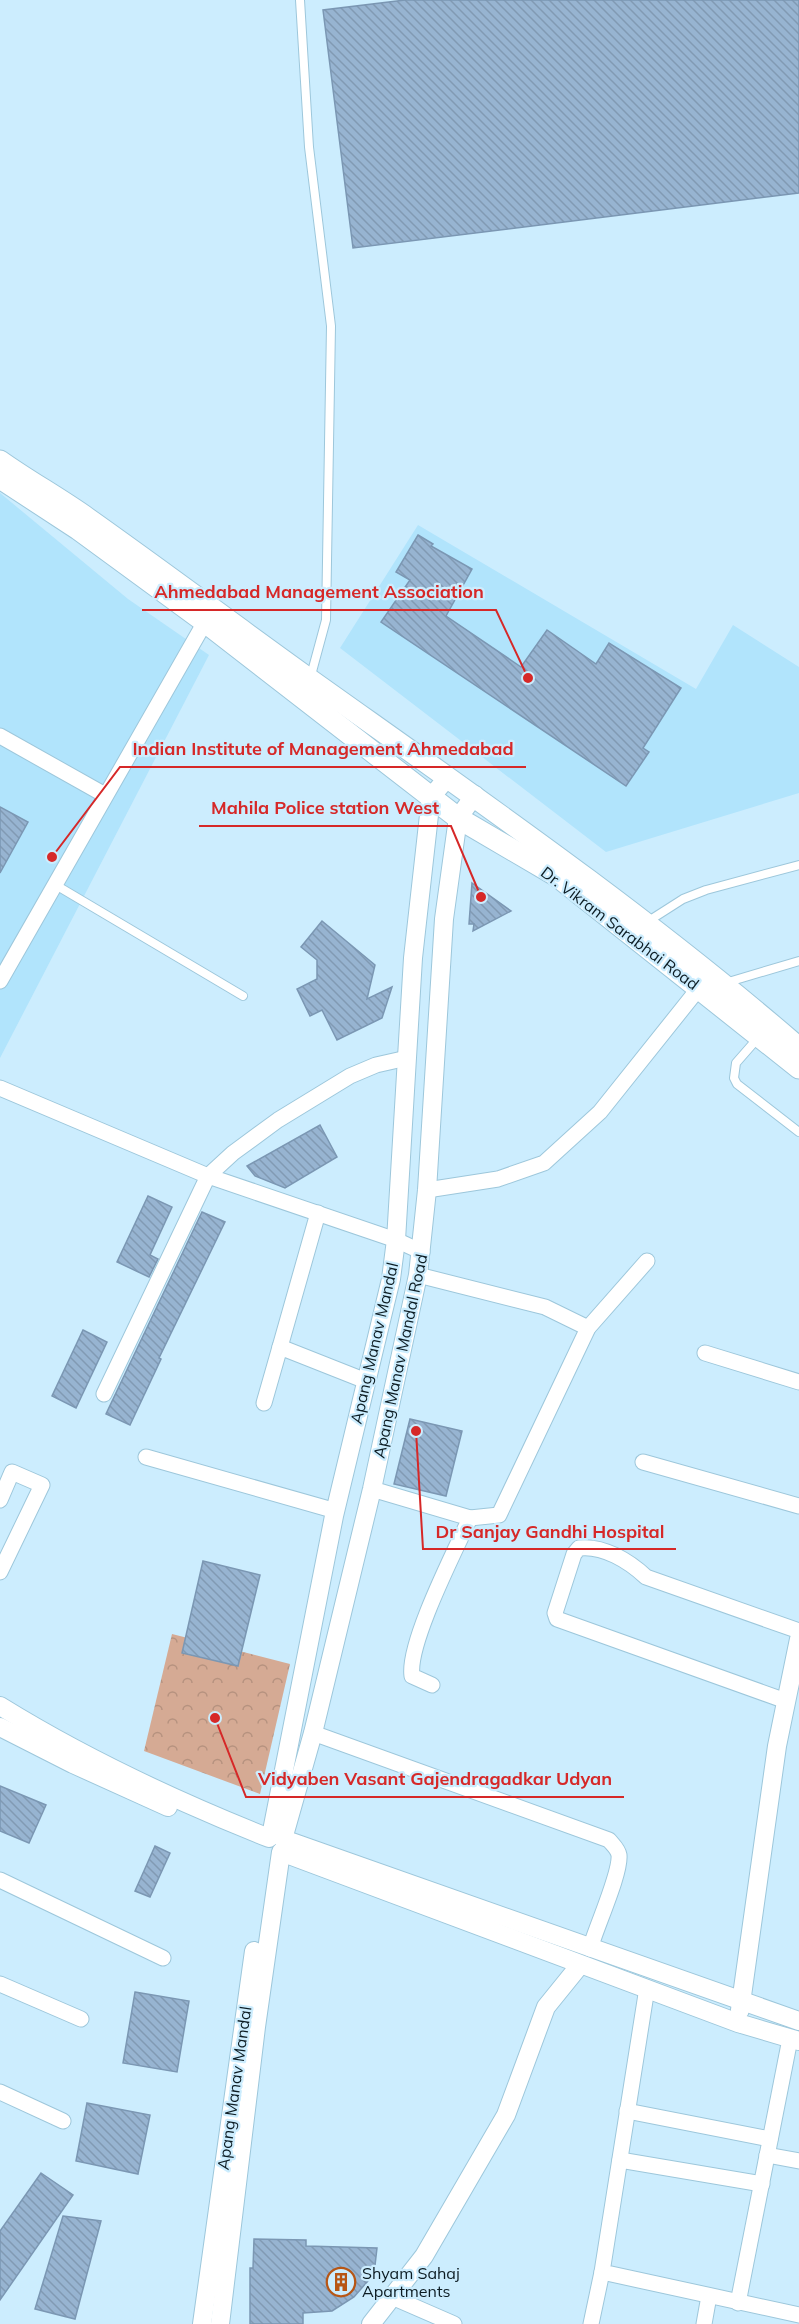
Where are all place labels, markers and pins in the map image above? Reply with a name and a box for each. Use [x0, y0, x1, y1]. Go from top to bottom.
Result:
callout: Ahmedabad Management Association [142, 574, 496, 610]
callout: Indian Institute of Management Ahmedabad [120, 731, 526, 767]
callout: Mahila Police station West [199, 790, 451, 826]
callout: Dr Sanjay Gandhi Hospital [423, 1513, 676, 1549]
callout: Vidyaben Vasant Gajendragadkar Udyan [246, 1761, 624, 1797]
place label: Shyam Sahaj Apartments [362, 2263, 460, 2301]
building icon: Shyam Sahaj Apartments [325, 2266, 357, 2298]

